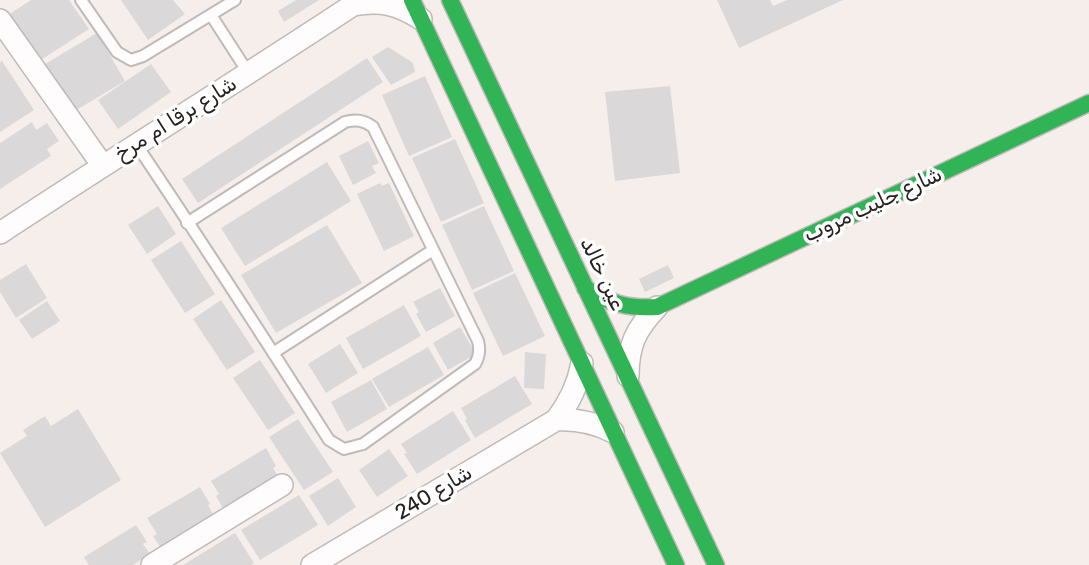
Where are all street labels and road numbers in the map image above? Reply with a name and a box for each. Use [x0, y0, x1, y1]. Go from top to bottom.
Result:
street label: شارع برقا ام مرخ [110, 71, 242, 167]
street label: شارع جليب مروب [800, 162, 946, 248]
street label: عين خالد [574, 234, 630, 314]
street label: شارع 240 [391, 460, 477, 526]

